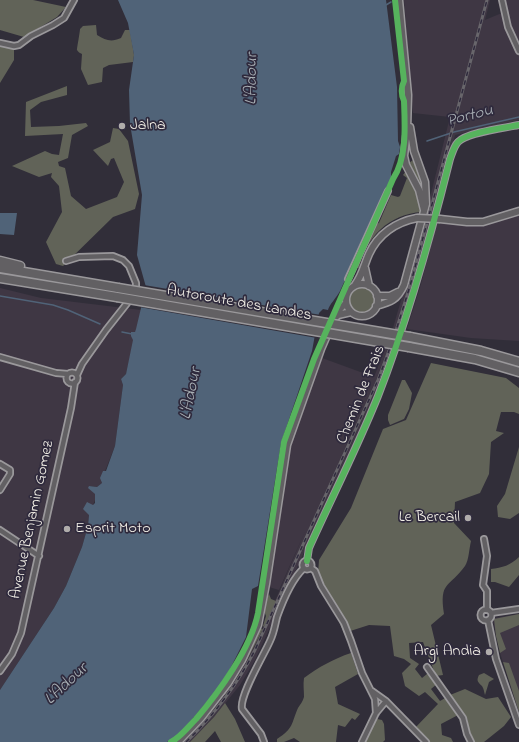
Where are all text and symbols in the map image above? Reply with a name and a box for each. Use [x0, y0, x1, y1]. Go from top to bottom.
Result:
water label: L'Adour [242, 53, 264, 105]
water label: Portou [445, 101, 495, 133]
place label: Jalna [130, 116, 166, 136]
marker: Jalna [117, 121, 127, 131]
street label: Autoroute des Landes [165, 282, 313, 326]
street label: Chemin de Frais [334, 343, 390, 447]
water label: L'Adour [177, 367, 207, 421]
street label: Avenue Benjamin Gomez [7, 439, 59, 601]
place label: Le Bercail [399, 508, 460, 528]
marker: Le Bercail [463, 513, 473, 523]
place label: Esprit Moto [75, 519, 150, 539]
marker: Esprit Moto [62, 524, 72, 534]
place label: Argi Andia [414, 642, 481, 662]
marker: Argi Andia [484, 647, 494, 657]
water label: L'Adour [41, 660, 93, 710]

